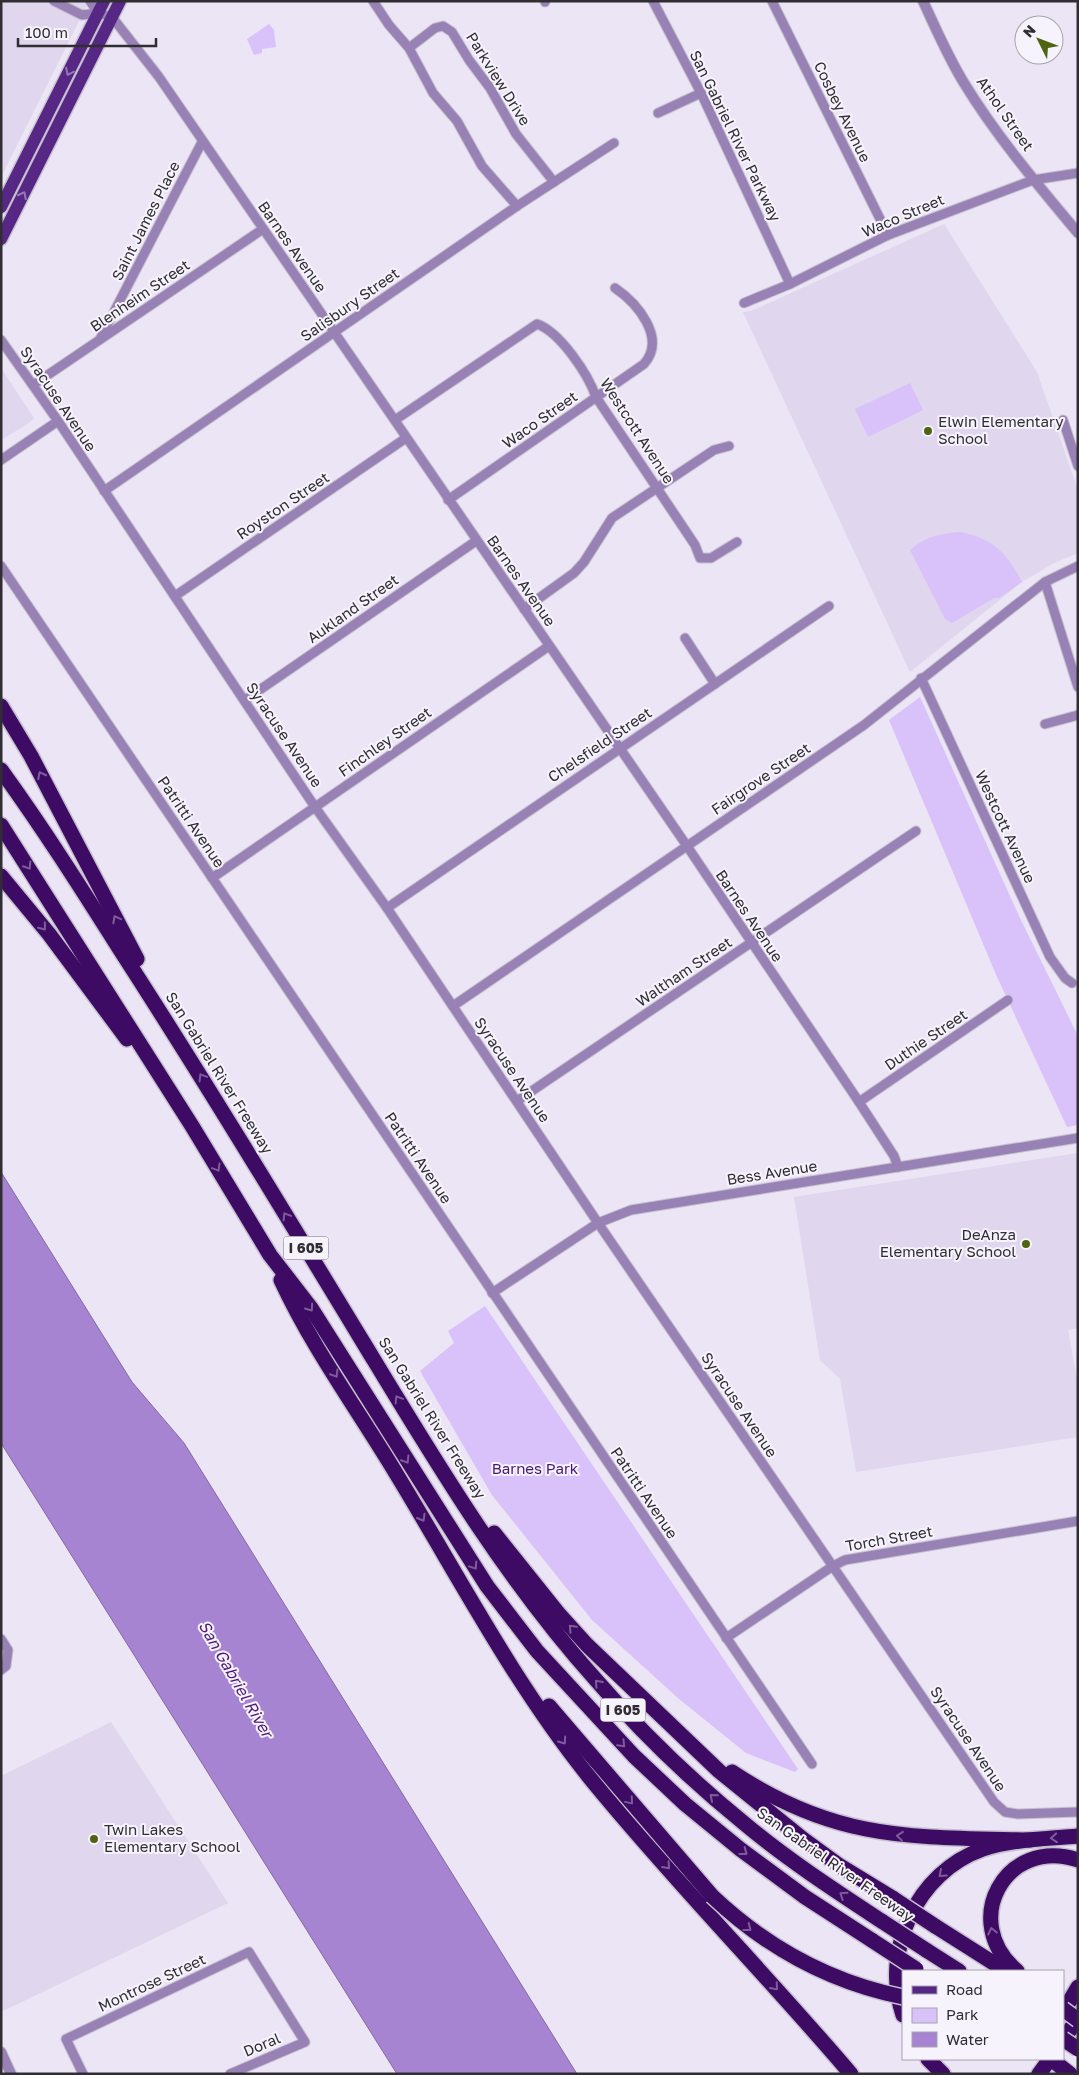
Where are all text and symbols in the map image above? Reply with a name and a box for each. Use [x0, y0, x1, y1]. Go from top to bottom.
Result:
scale bar [18, 15, 155, 47]
north arrow [1014, 15, 1064, 65]
text: N [1019, 21, 1039, 41]
text: 100 m [25, 23, 68, 41]
street label: Parkview Drive [463, 28, 535, 129]
street label: San Gabriel River Parkway [687, 47, 785, 225]
street label: Cosbey Avenue [811, 58, 875, 165]
one-way arrow [65, 67, 75, 76]
street label: Athol Street [974, 73, 1038, 154]
street label: Saint James Place [107, 158, 183, 283]
street label: Waco Street [859, 190, 946, 240]
one-way arrow [17, 191, 27, 200]
street label: Barnes Avenue [255, 197, 331, 296]
street label: Blenheim Street [86, 255, 193, 335]
street label: Salisbury Street [297, 264, 402, 345]
street label: Syracuse Avenue [17, 343, 101, 455]
street label: Westcott Avenue [597, 374, 679, 487]
street label: Waco Street [498, 387, 580, 452]
place label: Elwin Elementary School [938, 412, 1064, 447]
marker: Elwin Elementary School [922, 425, 934, 437]
street label: Royston Street [233, 468, 332, 543]
street label: Barnes Avenue [484, 531, 560, 630]
street label: Aukland Street [303, 570, 401, 646]
street label: Syracuse Avenue [243, 679, 327, 791]
street label: Finchley Street [335, 702, 434, 780]
street label: Chelsfield Street [544, 703, 655, 785]
street label: Fairgrove Street [708, 738, 813, 818]
street label: Westcott Avenue [972, 767, 1040, 886]
one-way arrow [37, 771, 47, 780]
street label: Patritti Avenue [155, 772, 229, 871]
one-way arrow [22, 860, 31, 869]
street label: Barnes Avenue [712, 866, 787, 965]
one-way arrow [112, 916, 122, 925]
one-way arrow [38, 922, 47, 931]
street label: Waltham Street [632, 932, 735, 1010]
street label: San Gabriel River Freeway [163, 988, 277, 1157]
street label: Duthie Street [881, 1005, 970, 1073]
street label: Syracuse Avenue [471, 1014, 555, 1126]
one-way arrow [198, 1073, 208, 1082]
street label: Patritti Avenue [382, 1108, 456, 1207]
street label: Bess Avenue [725, 1156, 819, 1188]
one-way arrow [211, 1162, 221, 1171]
one-way arrow [283, 1212, 293, 1221]
place label: DeAnza Elementary School [880, 1225, 1016, 1260]
road number: I 605 [284, 1236, 328, 1260]
marker: DeAnza Elementary School [1020, 1238, 1032, 1250]
one-way arrow [304, 1302, 313, 1311]
street label: San Gabriel River Freeway [376, 1333, 490, 1502]
street label: Syracuse Avenue [698, 1349, 782, 1461]
one-way arrow [328, 1369, 338, 1378]
one-way arrow [395, 1396, 404, 1405]
street label: Patritti Avenue [608, 1443, 682, 1542]
one-way arrow [400, 1454, 409, 1463]
park label: Barnes Park [492, 1459, 579, 1477]
one-way arrow [416, 1512, 426, 1521]
street label: Torch Street [844, 1521, 934, 1555]
one-way arrow [468, 1560, 477, 1569]
water label: San Gabriel River [194, 1617, 279, 1743]
one-way arrow [569, 1625, 578, 1634]
one-way arrow [595, 1679, 604, 1688]
street label: Syracuse Avenue [927, 1683, 1011, 1795]
road number: I 605 [600, 1698, 646, 1722]
one-way arrow [557, 1736, 566, 1745]
one-way arrow [616, 1738, 625, 1747]
one-way arrow [709, 1794, 718, 1803]
one-way arrow [624, 1795, 632, 1804]
street label: San Gabriel River Freeway [754, 1803, 918, 1926]
place label: Twin Lakes Elementary School [104, 1820, 240, 1855]
one-way arrow [896, 1831, 904, 1842]
one-way arrow [1049, 1832, 1057, 1843]
marker: Twin Lakes Elementary School [88, 1833, 100, 1845]
one-way arrow [738, 1846, 748, 1855]
one-way arrow [661, 1861, 670, 1870]
one-way arrow [938, 1868, 947, 1877]
one-way arrow [839, 1892, 848, 1901]
one-way arrow [742, 1922, 751, 1930]
one-way arrow [987, 1927, 998, 1936]
street label: Montrose Street [95, 1949, 208, 2015]
legend [902, 1970, 1064, 2060]
text: Road [946, 1980, 983, 1998]
one-way arrow [770, 1982, 779, 1991]
text: Park [946, 2005, 979, 2023]
street label: Doral [240, 2028, 283, 2060]
text: Water [946, 2030, 989, 2048]

